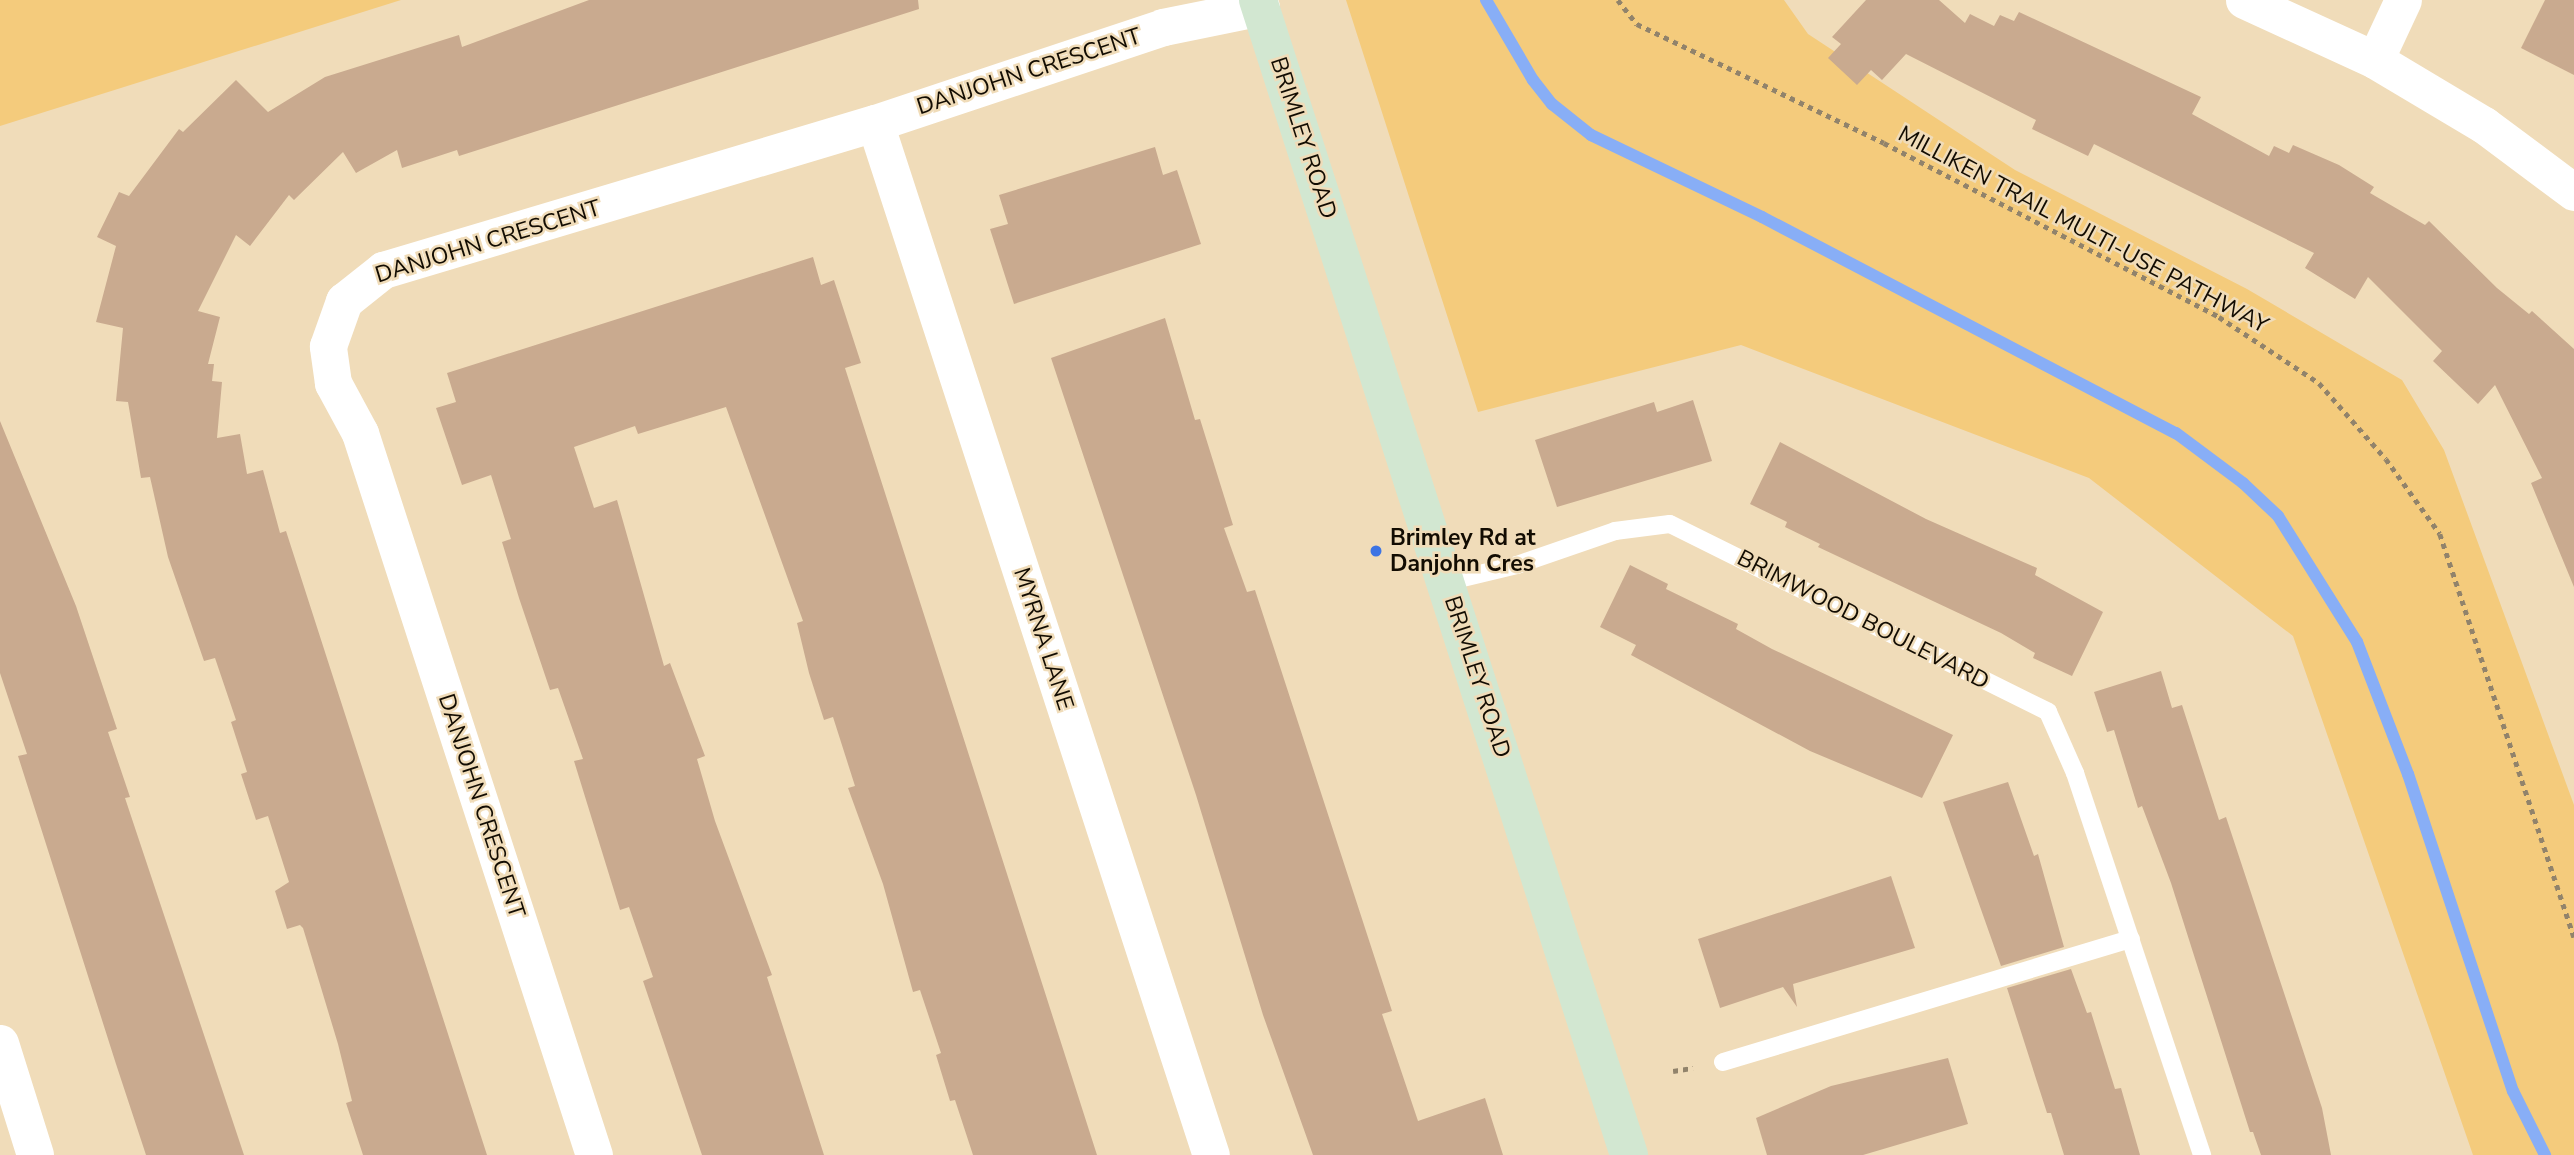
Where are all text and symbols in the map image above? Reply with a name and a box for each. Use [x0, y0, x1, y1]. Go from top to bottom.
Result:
street label: DANJOHN CRESCENT [913, 23, 1145, 121]
street label: BRIMLEY ROAD [1264, 54, 1342, 222]
street label: MILLIKEN TRAIL MULTI-USE PATHWAY [1893, 120, 2273, 340]
street label: DANJOHN CRESCENT [372, 195, 604, 289]
place label: Brimley Rd at Danjohn Cres [1390, 524, 1536, 578]
marker: Brimley Rd at Danjohn Cres [1368, 543, 1384, 559]
street label: BRIMWOOD BOULEVARD [1732, 544, 1994, 696]
street label: MYRNA LANE [1007, 564, 1079, 714]
street label: BRIMLEY ROAD [1438, 593, 1516, 761]
street label: DANJOHN CRESCENT [432, 690, 530, 922]

